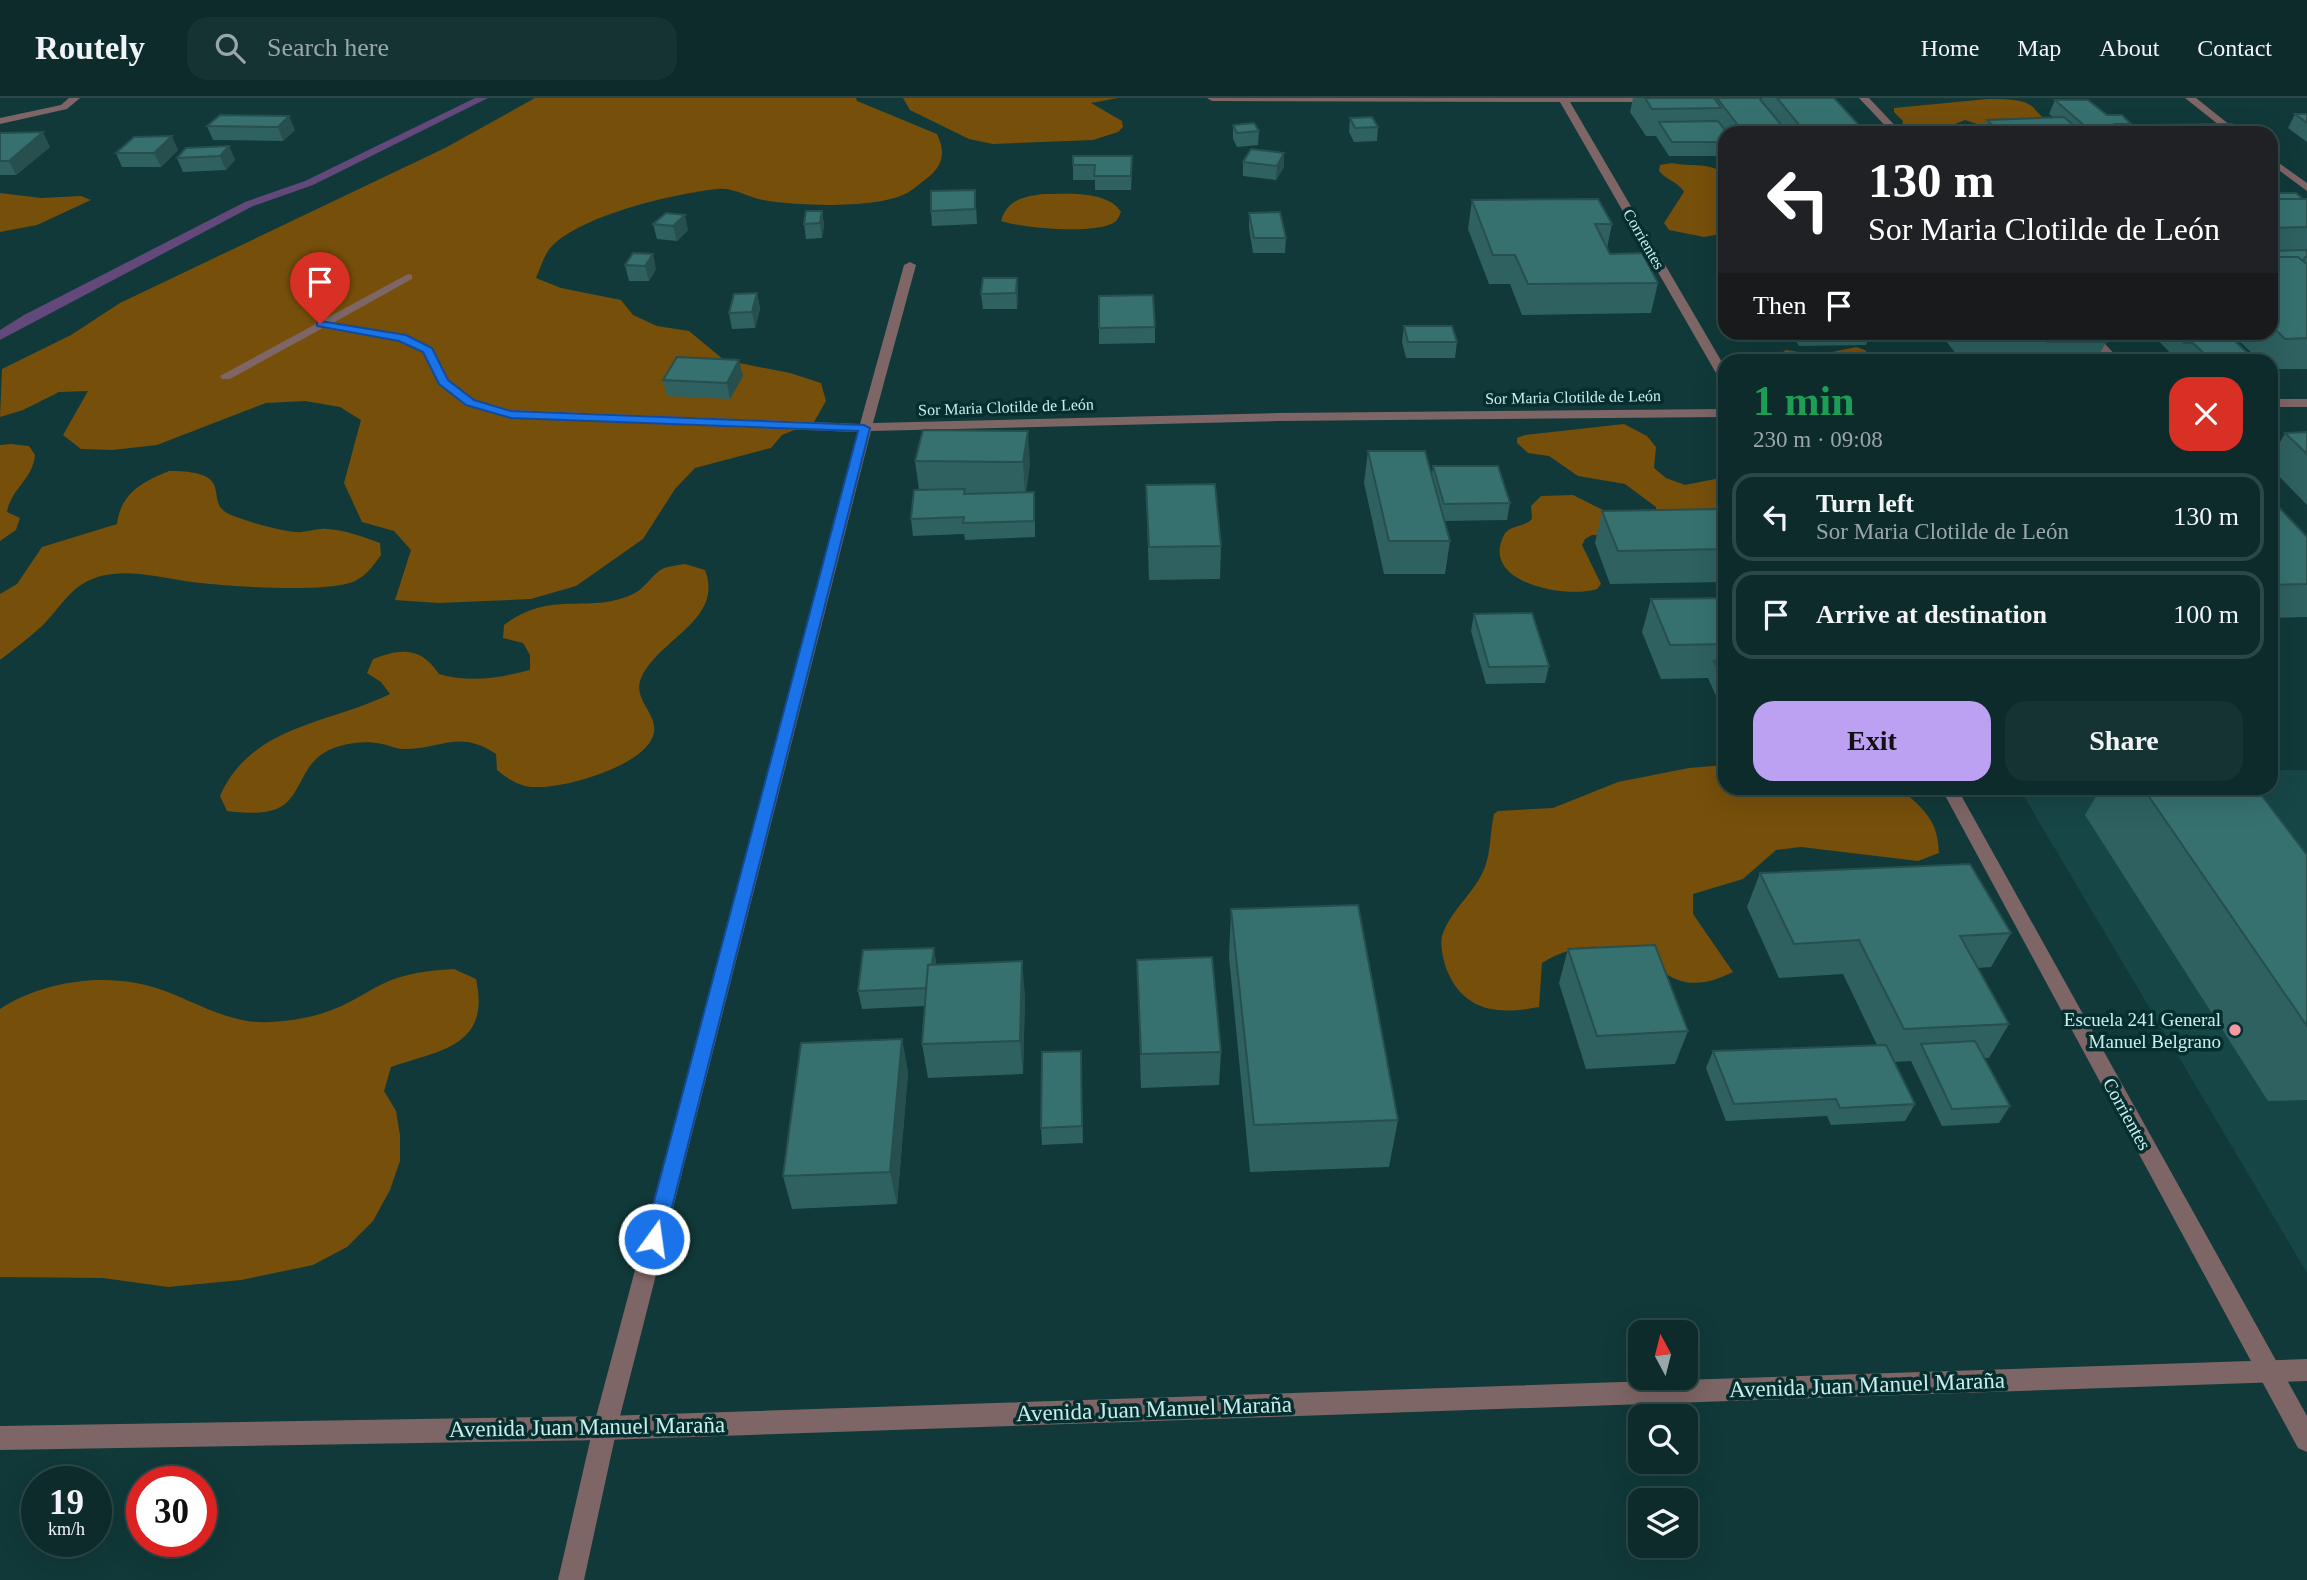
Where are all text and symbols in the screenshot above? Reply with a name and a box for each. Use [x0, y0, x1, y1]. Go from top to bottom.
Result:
search box [187, 17, 677, 80]
icon: search [211, 29, 249, 67]
text: Routely [35, 30, 145, 66]
text: Search here [267, 33, 389, 62]
text: Home [1921, 35, 1979, 61]
text: Map [2017, 35, 2061, 61]
text: About [2099, 35, 2159, 61]
text: Contact [2197, 35, 2272, 61]
text: 130 m [1868, 153, 1995, 208]
icon: left [1753, 154, 1844, 245]
street label: Corrientes [1620, 206, 1668, 272]
text: Sor Maria Clotilde de León [1868, 211, 2220, 247]
pin [290, 252, 350, 324]
icon: arrive [301, 263, 339, 301]
icon: arrive [1820, 287, 1858, 325]
text: Then [1753, 291, 1806, 320]
button: close [2169, 377, 2243, 451]
text: 1 min [1753, 378, 1855, 424]
street label: Sor Maria Clotilde de León [1485, 387, 1661, 407]
street label: Sor Maria Clotilde de León [918, 395, 1094, 419]
text: 230 m · 09:08 [1753, 427, 1883, 452]
text: Turn left [1816, 489, 1914, 518]
icon: left [1757, 498, 1795, 536]
text: 130 m [2173, 502, 2239, 531]
text: Sor Maria Clotilde de León [1816, 519, 2069, 544]
icon: arrive [1757, 596, 1795, 634]
text: Arrive at destination [1816, 600, 2047, 629]
text: 100 m [2173, 600, 2239, 629]
button: Exit [1753, 701, 1991, 781]
button: Share [2005, 701, 2243, 781]
place label: Escuela 241 General Manuel Belgrano [2064, 1009, 2221, 1052]
marker: Escuela 241 General Manuel Belgrano [2227, 1022, 2243, 1038]
street label: Corrientes [2099, 1074, 2155, 1154]
position arrow [617, 1202, 691, 1276]
north arrow [1628, 1320, 1698, 1390]
map controls [1628, 1320, 1698, 1558]
street label: Avenida Juan Manuel Maraña [1729, 1368, 2005, 1402]
street label: Avenida Juan Manuel Maraña [1016, 1392, 1292, 1426]
button: search [1628, 1404, 1698, 1474]
street label: Avenida Juan Manuel Maraña [449, 1412, 725, 1442]
speed limit sign: 30 [126, 1466, 217, 1557]
text: 19 [49, 1483, 84, 1522]
button: layers [1628, 1488, 1698, 1558]
text: km/h [48, 1519, 85, 1539]

